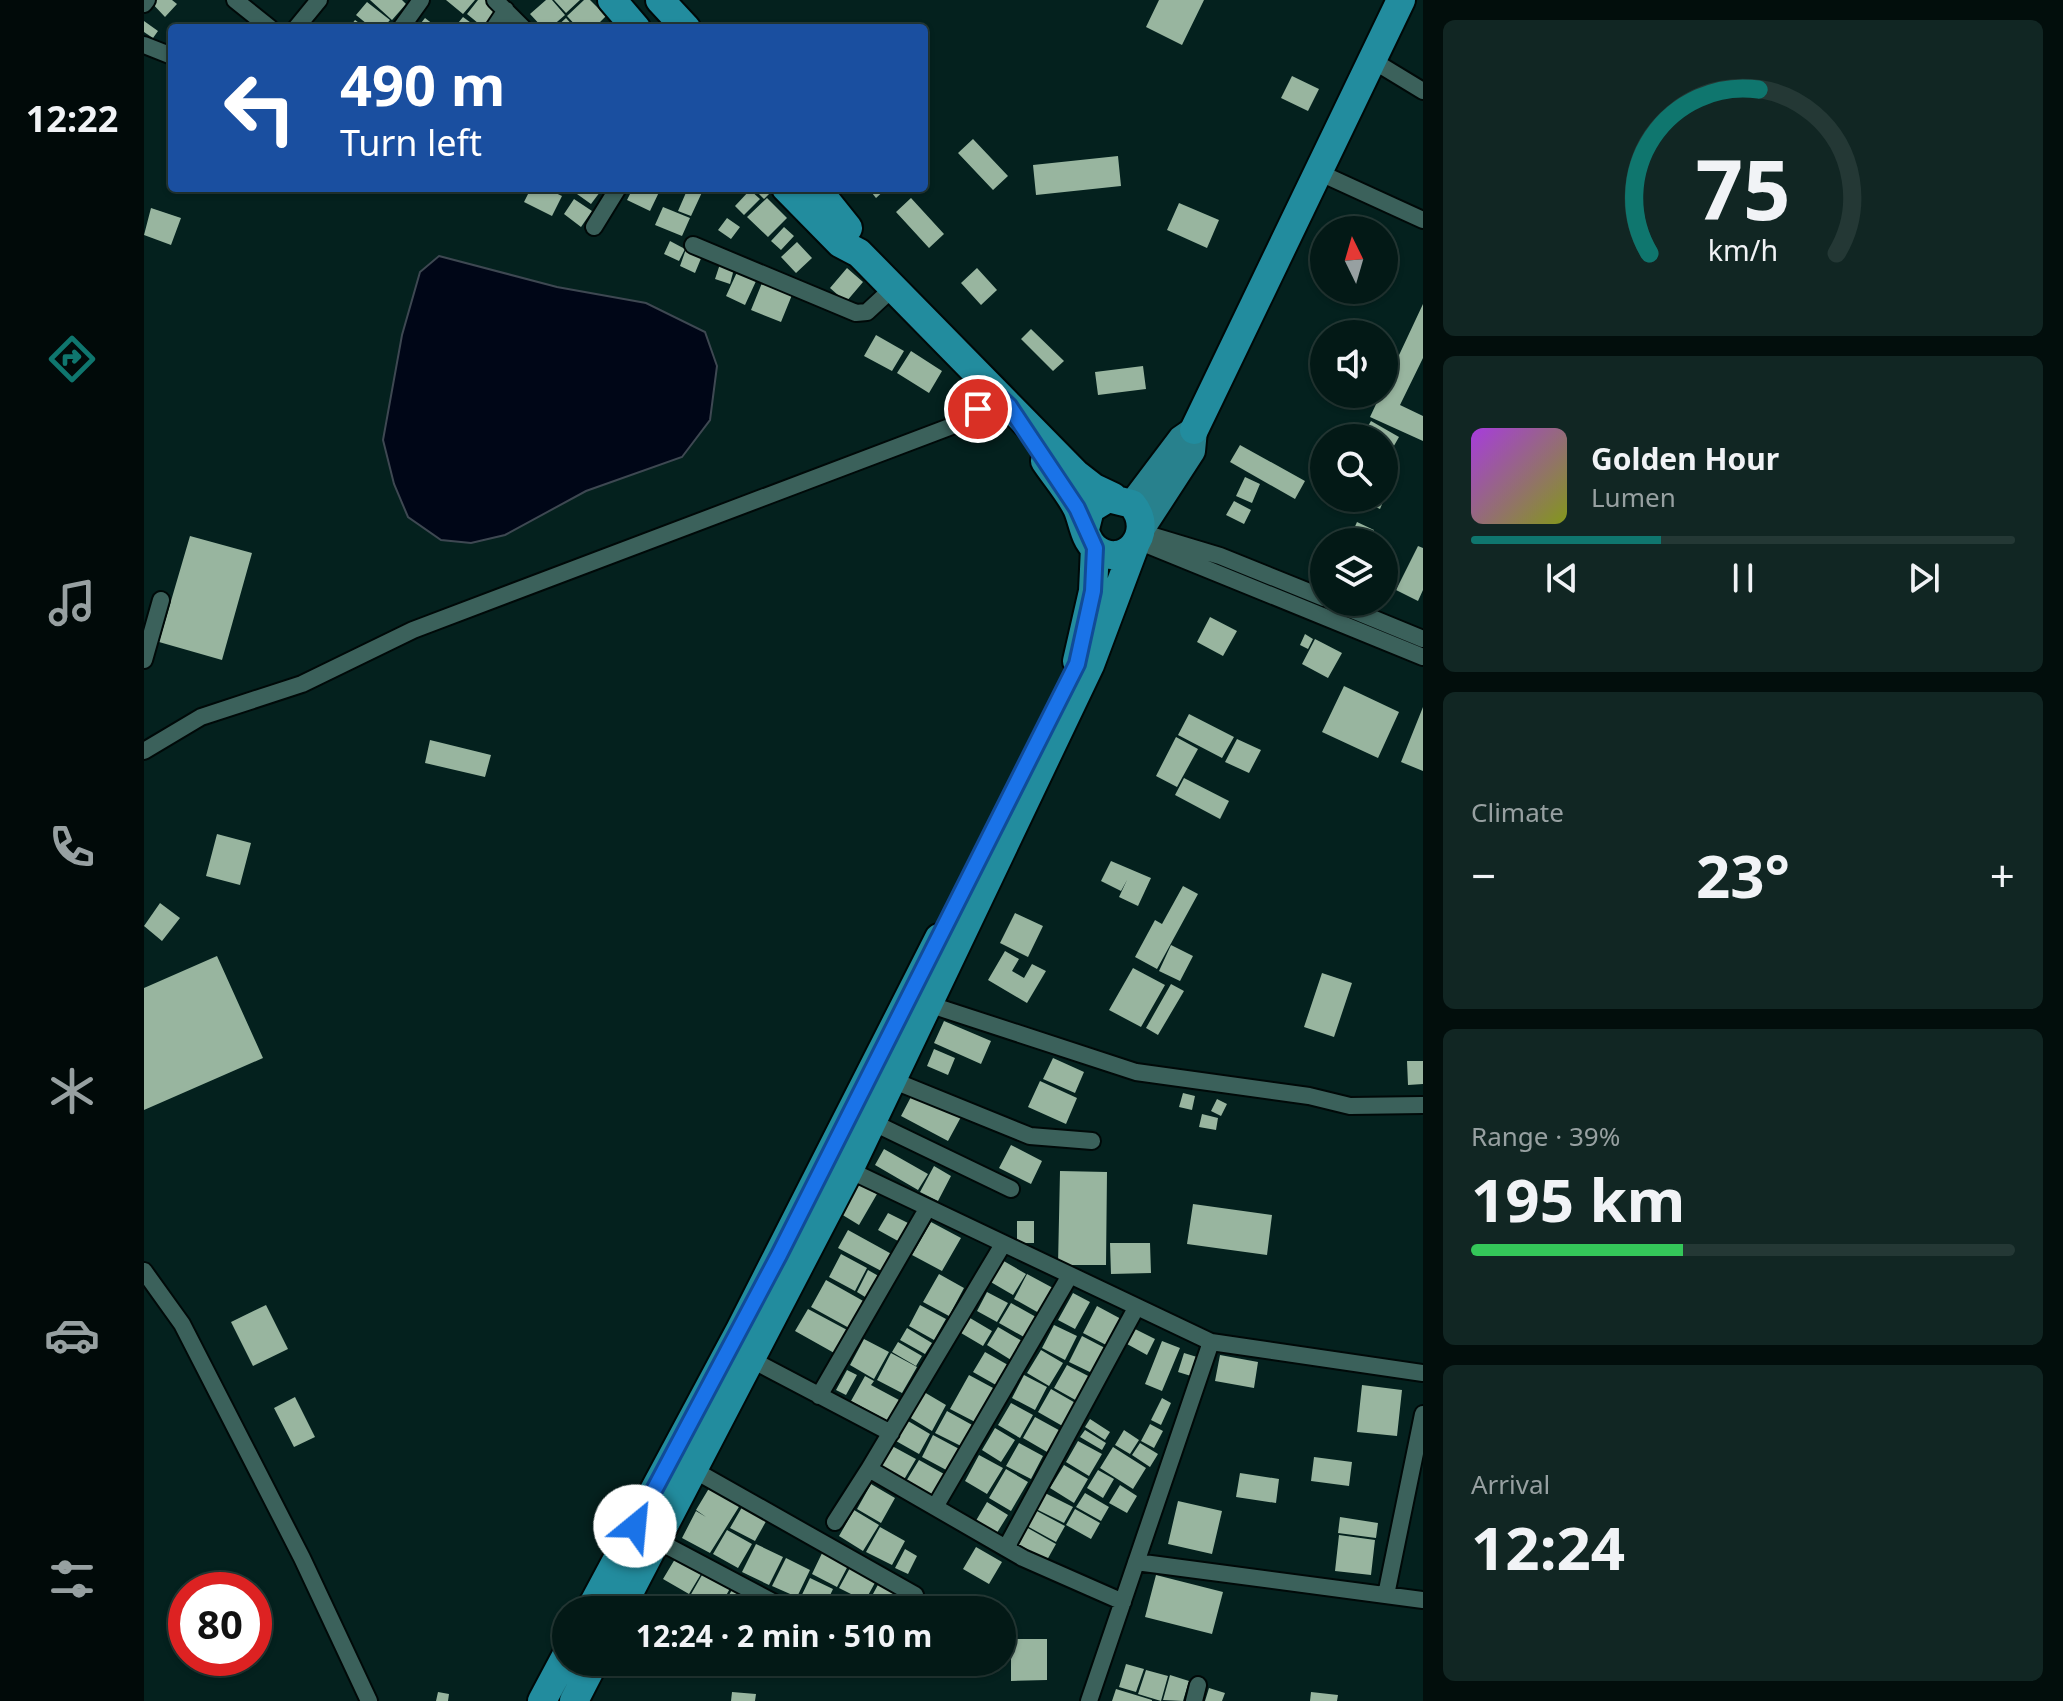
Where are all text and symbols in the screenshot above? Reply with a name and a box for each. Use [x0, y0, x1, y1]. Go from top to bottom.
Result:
text: 490 m [340, 46, 505, 122]
icon: left [208, 56, 312, 160]
text: 12:22 [26, 94, 118, 143]
text: Turn left [340, 118, 482, 167]
text: 75 [1695, 131, 1791, 244]
north arrow [1310, 216, 1398, 304]
map controls [1310, 216, 1398, 616]
text: km/h [1708, 230, 1778, 269]
button: sound [1310, 320, 1398, 408]
icon: directions [44, 331, 100, 387]
pin [944, 375, 1012, 443]
icon: arrive [956, 387, 1000, 431]
button: search [1310, 424, 1398, 512]
text: Golden Hour [1591, 438, 1779, 479]
text: Lumen [1591, 479, 1676, 515]
button: layers [1310, 528, 1398, 616]
icon: previous [1540, 556, 1584, 600]
icon: pause [1721, 556, 1765, 600]
icon: next [1902, 556, 1946, 600]
icon: music [44, 575, 100, 631]
text: Climate [1471, 794, 1564, 830]
icon: phone [44, 819, 100, 875]
text: 23° [1696, 834, 1790, 916]
text: − [1471, 845, 1496, 905]
text: + [1990, 845, 2015, 905]
icon: climate [44, 1063, 100, 1119]
text: Range · 39% [1471, 1118, 1620, 1154]
text: 195 km [1471, 1158, 1685, 1240]
icon: car [44, 1307, 100, 1363]
text: Arrival [1471, 1466, 1550, 1502]
position arrow [593, 1484, 677, 1568]
text: 12:24 [1471, 1506, 1625, 1588]
icon: filters [44, 1551, 100, 1607]
speed limit sign: 80 [168, 1572, 272, 1676]
text: 12:24 · 2 min · 510 m [636, 1615, 932, 1656]

